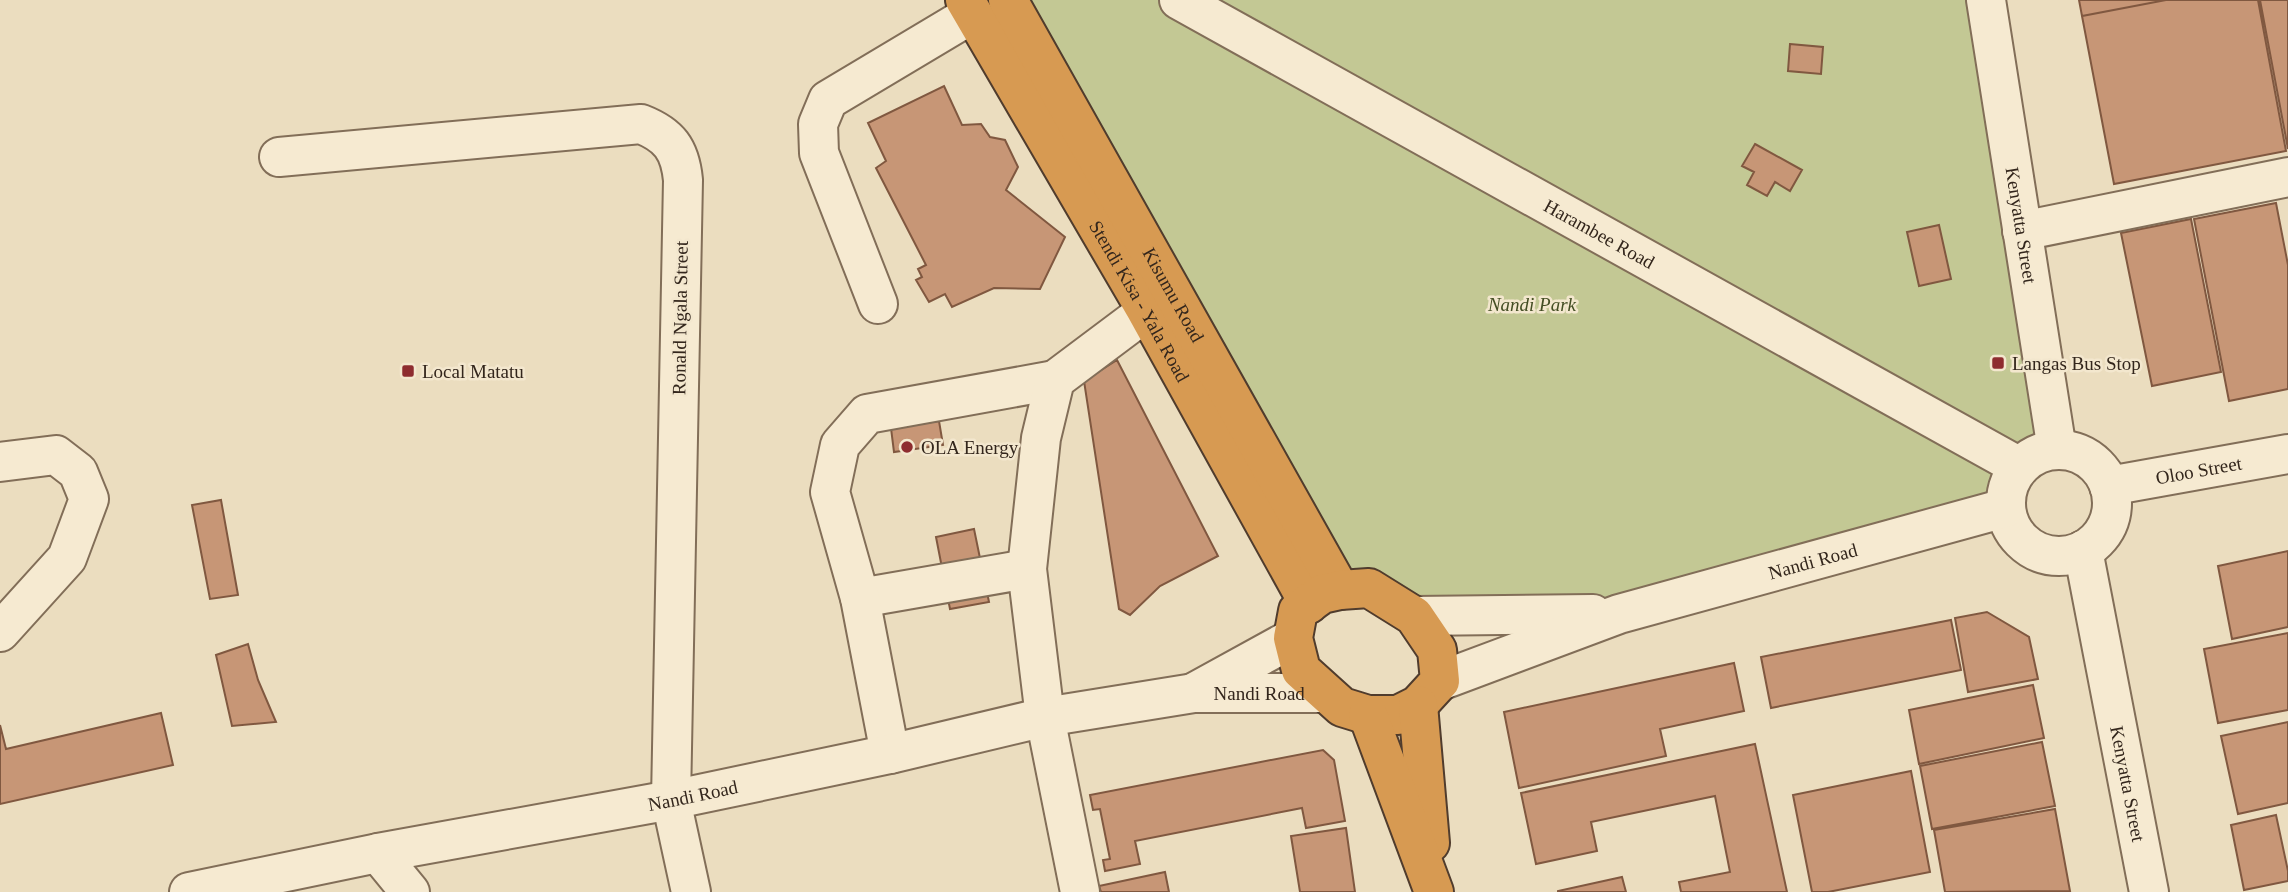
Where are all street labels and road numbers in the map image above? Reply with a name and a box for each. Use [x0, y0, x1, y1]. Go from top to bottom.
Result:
street label: Kenyatta Street [2002, 165, 2041, 286]
street label: Harambee Road [1541, 194, 1659, 273]
street label: Stendi Kisa - Yala Road [1085, 217, 1194, 386]
street label: Ronald Ngala Street [668, 240, 692, 395]
street label: Kisumu Road [1139, 244, 1209, 346]
street label: Oloo Street [2154, 452, 2244, 488]
street label: Nandi Road [1766, 538, 1860, 583]
street label: Nandi Road [1214, 683, 1305, 704]
street label: Kenyatta Street [2107, 724, 2150, 844]
street label: Nandi Road [646, 776, 740, 814]

